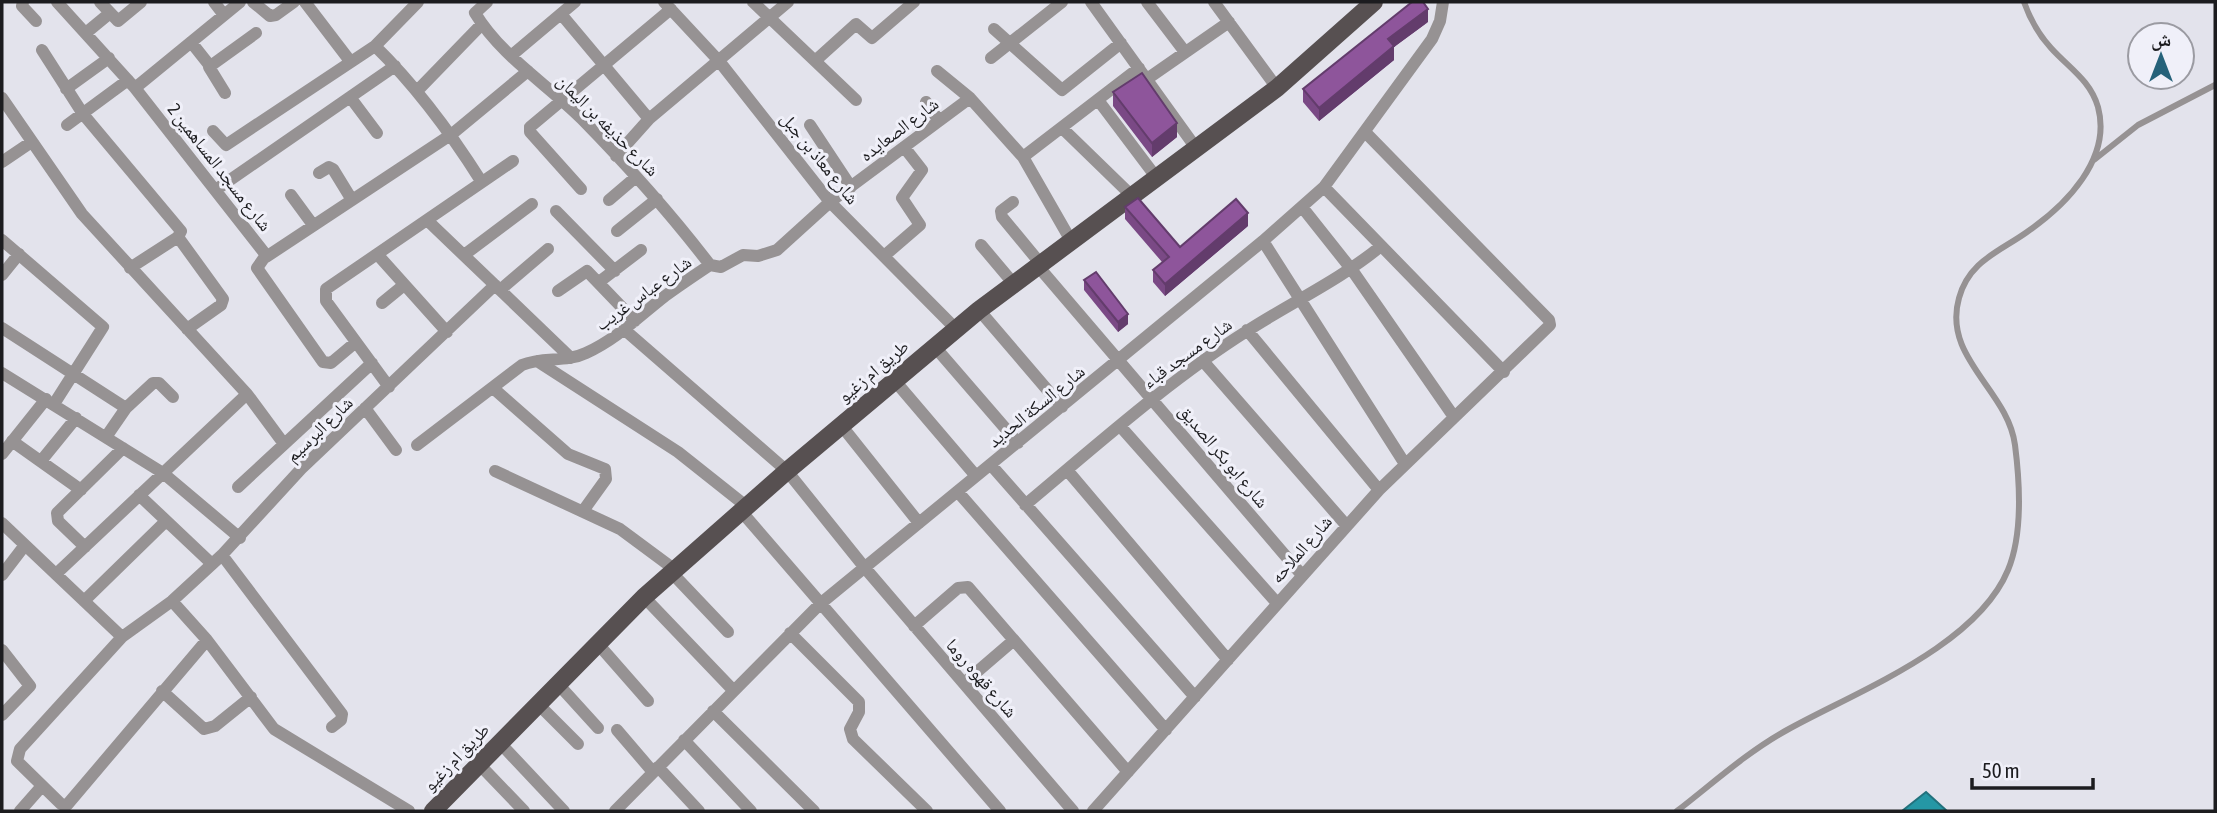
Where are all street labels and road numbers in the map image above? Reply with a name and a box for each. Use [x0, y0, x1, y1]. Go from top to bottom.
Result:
street label: شارع حذيفه بن اليمان [552, 70, 663, 181]
street label: شارع الصعايده [856, 93, 943, 166]
street label: شارع مسجد المساهمين 2 [163, 99, 276, 236]
street label: شارع معاذ بن جبل [776, 108, 863, 209]
street label: شارع عباس غريب [591, 251, 696, 336]
street label: شارع مسجد قباء [1138, 314, 1236, 393]
street label: طريق ام زغيو [833, 335, 914, 408]
street label: شارع السكة الحديد [983, 360, 1089, 452]
street label: شارع البرسيم [281, 392, 358, 468]
street label: شارع ابو بكر الصديق [1174, 400, 1273, 512]
street label: شارع الملاحه [1266, 511, 1337, 588]
street label: شارع قهوه روما [941, 634, 1022, 722]
street label: طريق ام زغيو [419, 719, 495, 797]

